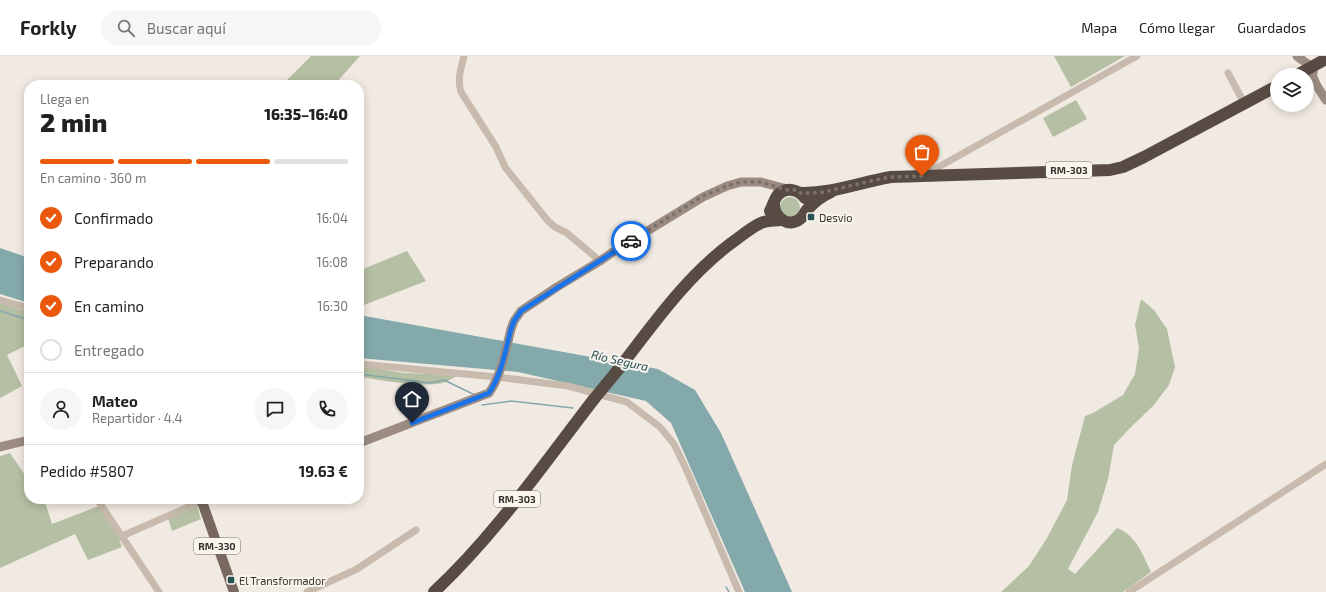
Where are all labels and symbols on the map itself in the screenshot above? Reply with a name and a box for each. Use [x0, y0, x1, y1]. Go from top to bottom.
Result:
pin [905, 135, 939, 176]
road number: RM-303 [1046, 162, 1092, 178]
place label: Desvio [819, 211, 853, 224]
marker: Desvio [806, 212, 816, 222]
courier [611, 221, 651, 261]
water label: Río Segura [590, 347, 650, 373]
pin [395, 382, 429, 423]
road number: RM-303 [494, 491, 540, 507]
road number: RM-330 [194, 538, 240, 554]
place label: El Transformador [239, 574, 326, 587]
marker: El Transformador [226, 575, 236, 585]

